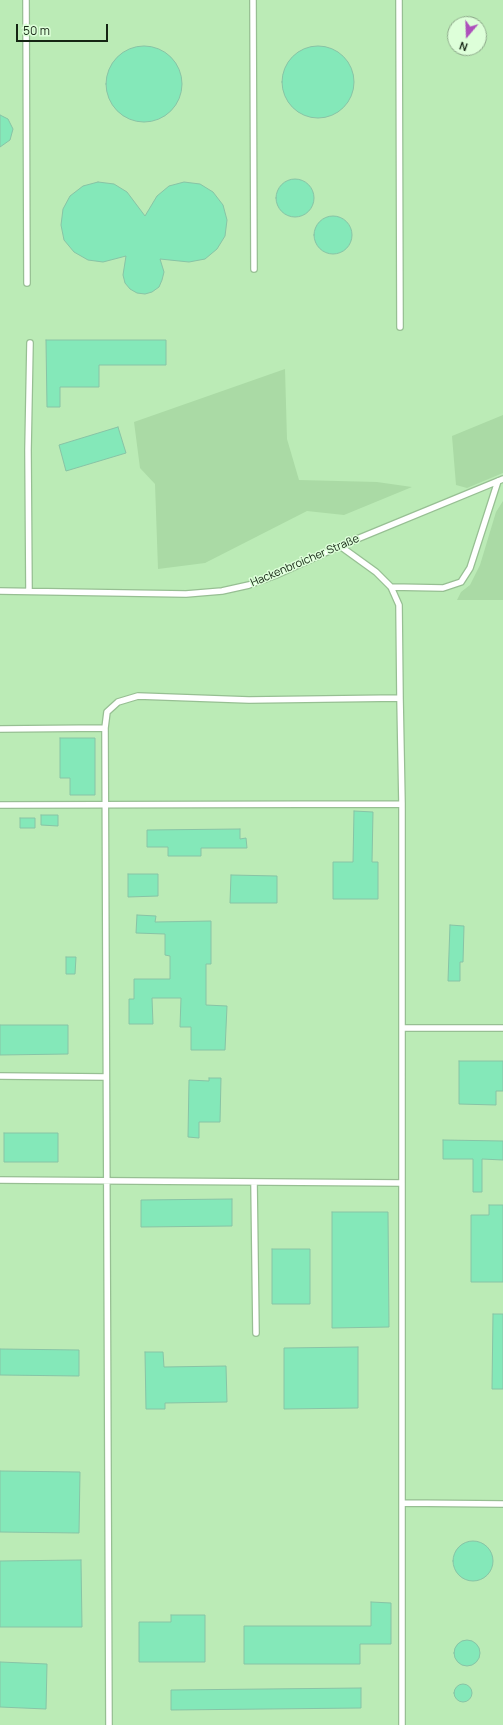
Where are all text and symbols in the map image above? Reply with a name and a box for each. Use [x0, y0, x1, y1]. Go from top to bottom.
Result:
scale bar [18, 16, 110, 42]
north arrow [447, 16, 487, 56]
text: 50 m [23, 22, 50, 39]
text: N [457, 38, 469, 55]
street label: Hackenbroicher Straße [249, 532, 361, 590]

